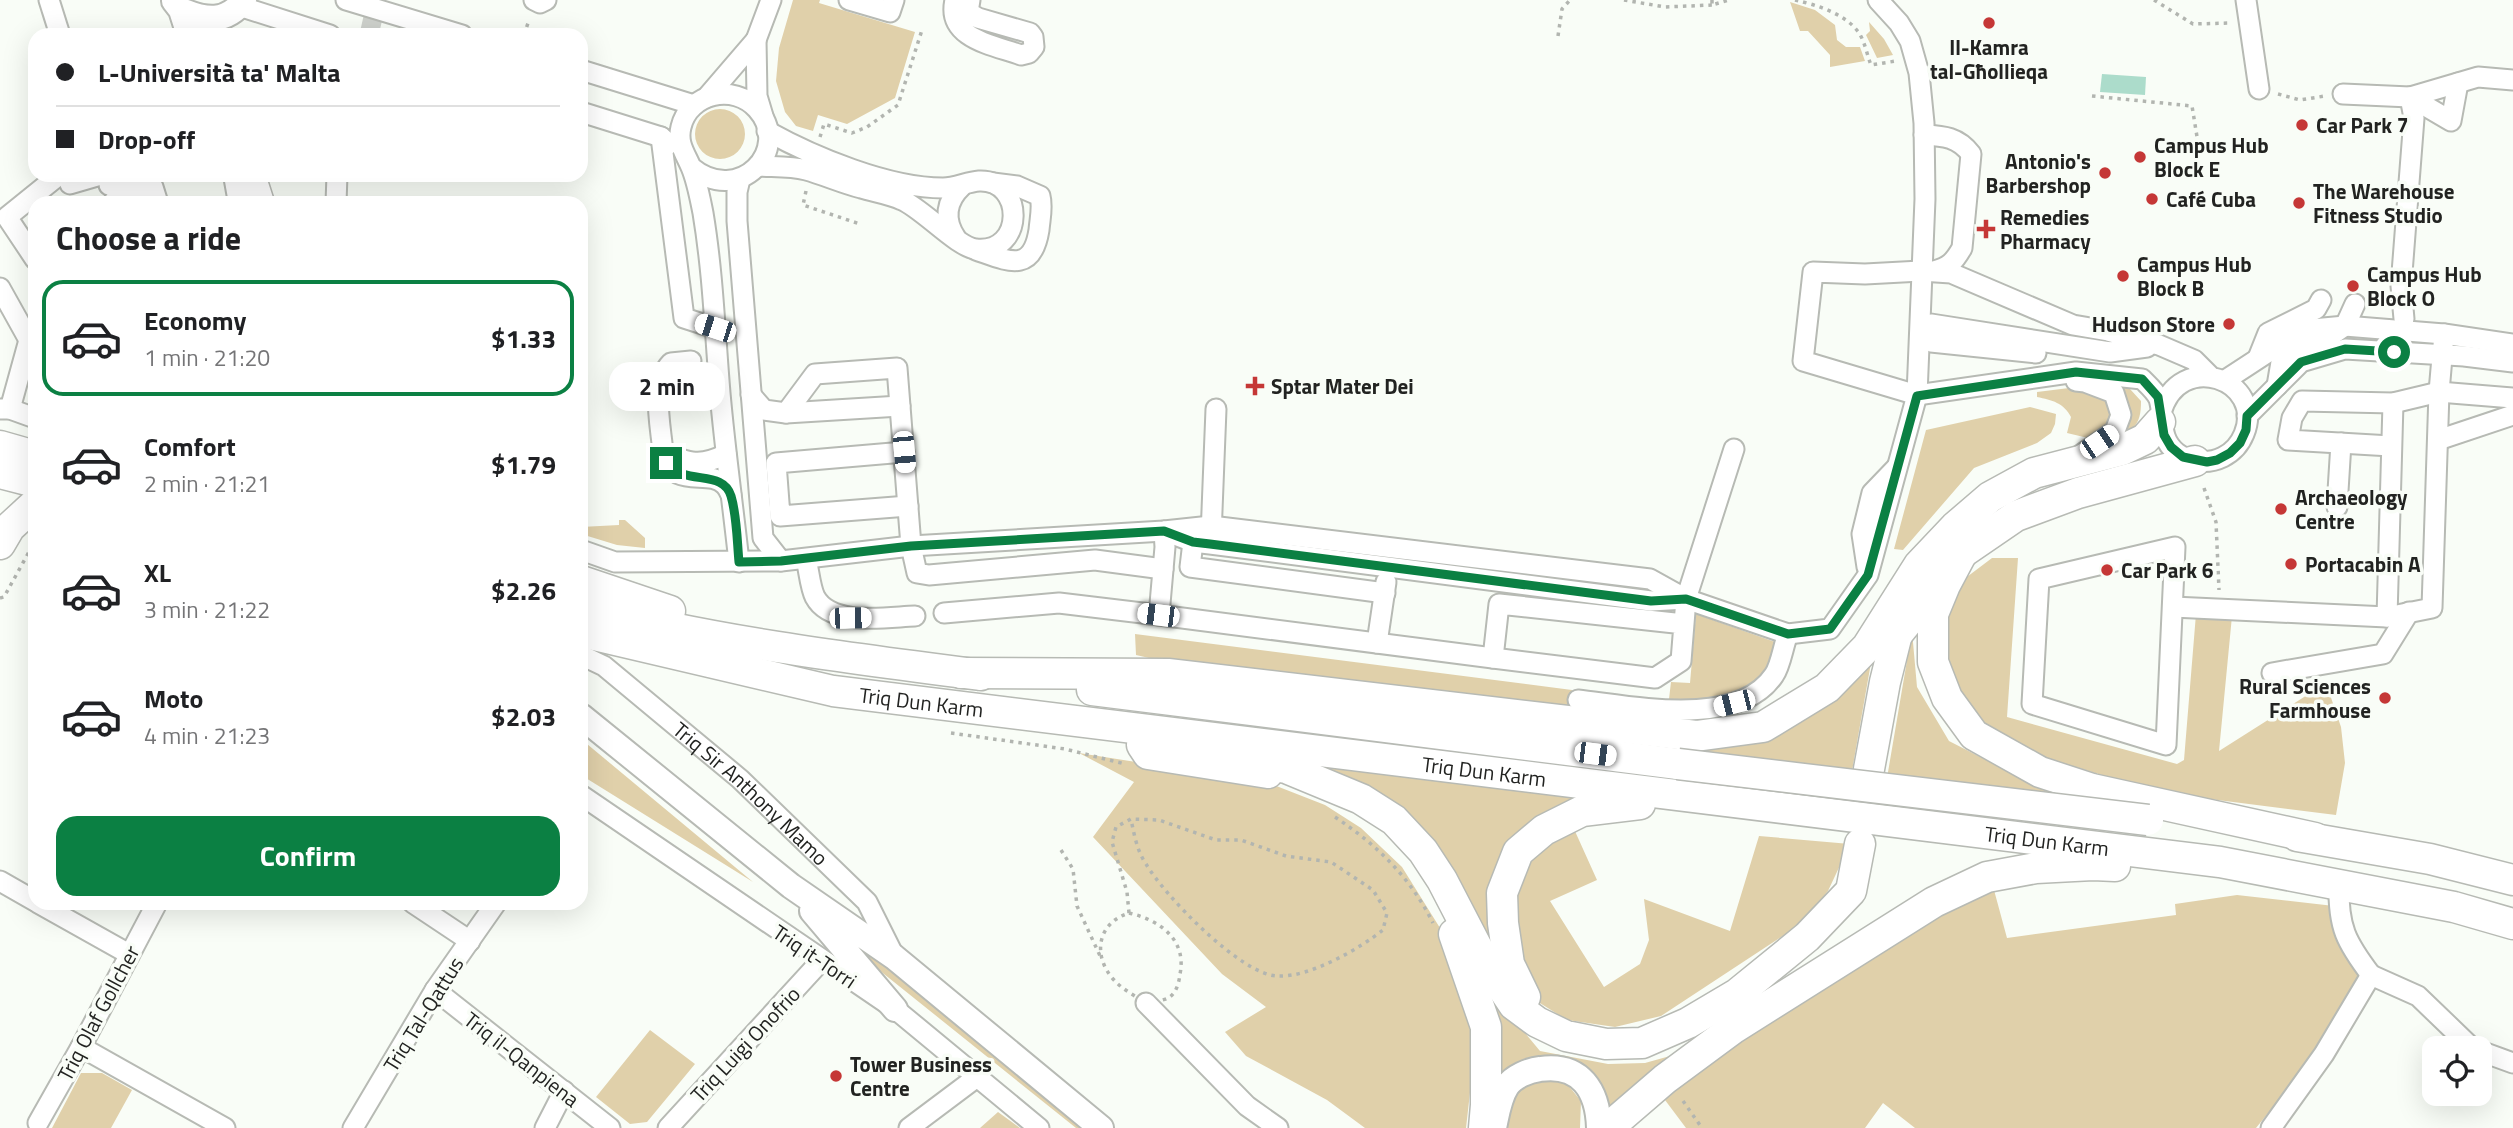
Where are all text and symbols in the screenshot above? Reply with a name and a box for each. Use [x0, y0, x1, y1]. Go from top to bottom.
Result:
marker: Il-Kamra tal-Għollieqa [1981, 15, 1997, 31]
place label: Il-Kamra tal-Għollieqa [1930, 31, 2048, 87]
text: L-Università ta' Malta [98, 53, 341, 92]
place label: Car Park 7 [2316, 109, 2409, 141]
marker: Car Park 7 [2294, 117, 2310, 133]
text: Drop-off [98, 120, 195, 159]
place label: Campus Hub Block E [2154, 129, 2269, 185]
place label: Antonio's Barbershop [1986, 145, 2091, 201]
marker: Campus Hub Block E [2132, 149, 2148, 165]
marker: Antonio's Barbershop [2097, 165, 2113, 181]
place label: The Warehouse Fitness Studio [2313, 175, 2454, 231]
place label: Café Cuba [2166, 183, 2256, 215]
marker: Café Cuba [2144, 191, 2160, 207]
marker: The Warehouse Fitness Studio [2291, 195, 2307, 211]
place label: Remedies Pharmacy [2000, 201, 2091, 257]
text: Choose a ride [56, 214, 241, 262]
marker: Remedies Pharmacy [1978, 221, 1994, 237]
place label: Campus Hub Block B [2137, 248, 2252, 304]
place label: Campus Hub Block O [2367, 258, 2482, 314]
marker: Campus Hub Block B [2115, 268, 2131, 284]
marker: Campus Hub Block O [2345, 278, 2361, 294]
text: Economy [144, 301, 246, 340]
icon: car [60, 307, 123, 370]
place label: Hudson Store [2092, 308, 2215, 340]
car [692, 312, 739, 344]
marker: Hudson Store [2221, 316, 2237, 332]
text: $1.33 [491, 319, 556, 358]
route start [2378, 336, 2410, 368]
text: 1 min · 21:20 [144, 340, 270, 375]
callout: 2 min [608, 362, 724, 410]
text: 2 min [639, 369, 695, 404]
place label: Sptar Mater Dei [1271, 370, 1414, 402]
marker: Sptar Mater Dei [1245, 376, 1265, 396]
car [2076, 422, 2123, 462]
text: Comfort [144, 427, 236, 466]
car [892, 430, 917, 474]
icon: car [60, 433, 123, 496]
text: $1.79 [491, 445, 556, 484]
route end [650, 447, 682, 479]
text: 2 min · 21:21 [144, 466, 270, 501]
place label: Archaeology Centre [2295, 481, 2408, 537]
marker: Archaeology Centre [2273, 501, 2289, 517]
place label: Portacabin A [2305, 548, 2421, 580]
text: XL [144, 553, 171, 592]
place label: Car Park 6 [2121, 554, 2214, 586]
marker: Portacabin A [2283, 556, 2299, 572]
icon: car [60, 559, 123, 622]
marker: Car Park 6 [2099, 562, 2115, 578]
text: $2.26 [491, 571, 556, 610]
text: 3 min · 21:22 [144, 592, 270, 627]
car [1136, 602, 1181, 628]
car [829, 607, 872, 629]
place label: Rural Sciences Farmhouse [2239, 670, 2371, 726]
street label: Triq Dun Karm [858, 678, 985, 725]
text: Moto [144, 679, 203, 718]
icon: car [60, 685, 123, 748]
car [1712, 688, 1757, 718]
marker: Rural Sciences Farmhouse [2377, 690, 2393, 706]
text: $2.03 [491, 697, 556, 736]
street label: Triq Sir Anthony Mamo [666, 714, 836, 873]
text: 4 min · 21:23 [144, 718, 270, 753]
car [1573, 741, 1618, 767]
street label: Triq Dun Karm [1420, 748, 1548, 795]
button: Confirm [56, 816, 560, 896]
street label: Triq Dun Karm [1983, 817, 2111, 864]
street label: Triq it-Torri [766, 916, 864, 996]
street label: Triq Olaf Gollcher [49, 939, 147, 1087]
street label: Triq Tal-Qattus [375, 950, 471, 1078]
street label: Triq Luigi Onofrio [683, 979, 807, 1109]
street label: Triq il-Qanpiena [457, 1004, 587, 1115]
map controls [2422, 1036, 2492, 1106]
button: locate [2422, 1036, 2492, 1106]
place label: Tower Business Centre [850, 1048, 992, 1104]
marker: Tower Business Centre [828, 1068, 844, 1084]

